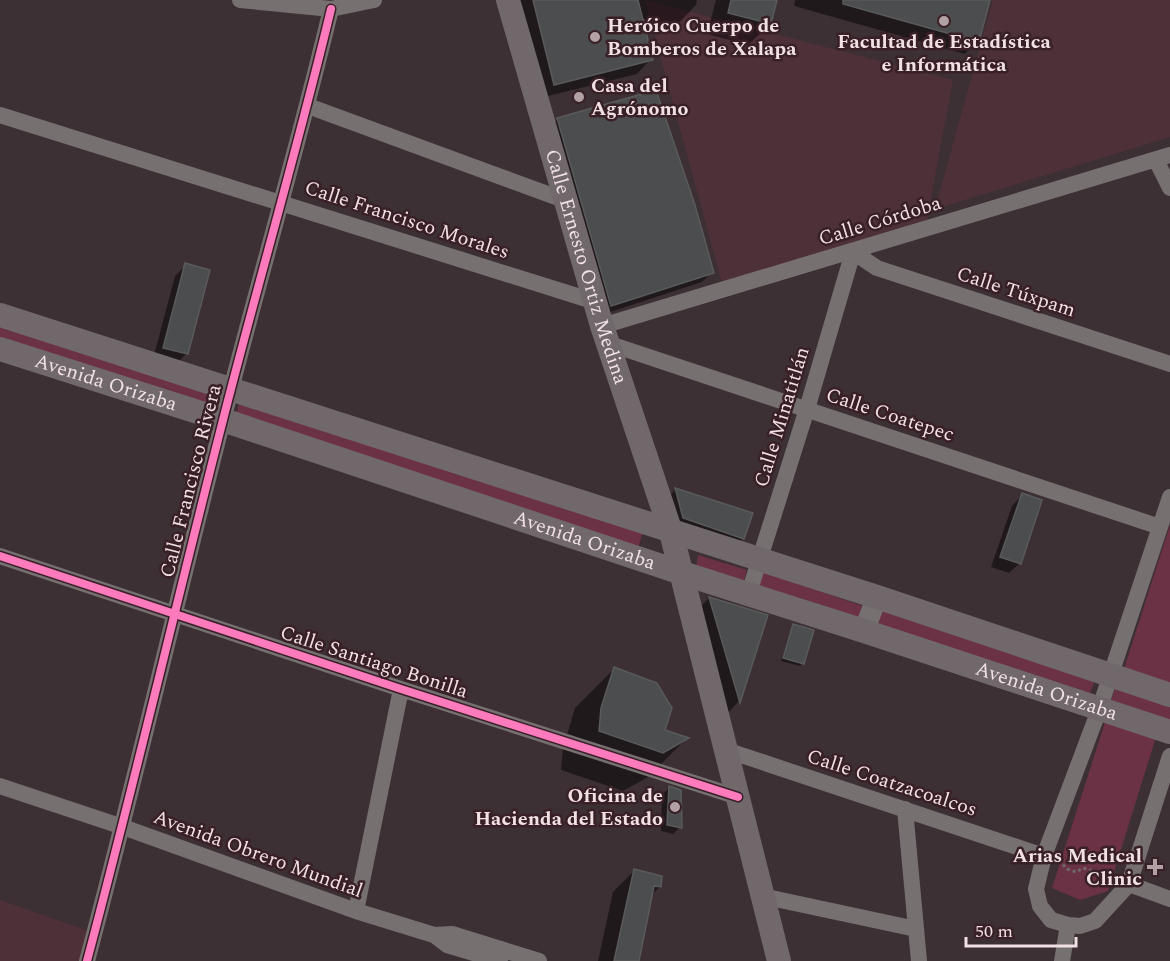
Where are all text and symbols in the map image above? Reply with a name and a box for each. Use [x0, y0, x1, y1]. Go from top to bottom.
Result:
place label: Heróico Cuerpo de Bomberos de Xalapa [607, 11, 797, 64]
marker: Facultad de Estadística e Informática [937, 14, 951, 28]
place label: Facultad de Estadística e Informática [837, 27, 1051, 80]
marker: Heróico Cuerpo de Bomberos de Xalapa [588, 30, 602, 44]
place label: Casa del Agrónomo [591, 71, 689, 124]
marker: Casa del Agrónomo [572, 90, 586, 104]
street label: Calle Ernesto Ortiz Medina [537, 146, 636, 389]
street label: Calle Francisco Morales [301, 173, 513, 267]
street label: Calle Córdoba [815, 188, 945, 254]
street label: Calle Túxpam [953, 259, 1079, 325]
street label: Calle Minatitlán [746, 343, 818, 491]
street label: Avenida Orizaba [31, 346, 181, 419]
street label: Calle Coatepec [822, 380, 958, 450]
street label: Calle Francisco Rivera [152, 381, 230, 581]
street label: Avenida Orizaba [509, 503, 660, 578]
street label: Calle Santiago Bonilla [276, 617, 472, 707]
street label: Avenida Orizaba [971, 654, 1122, 729]
street label: Calle Coatzacoalcos [803, 741, 981, 825]
place label: Oficina de Hacienda del Estado [474, 781, 663, 834]
marker: Oficina de Hacienda del Estado [668, 800, 682, 814]
street label: Avenida Obrero Mundial [149, 802, 367, 906]
place label: Arias Medical Clinic [1012, 841, 1142, 894]
marker: Arias Medical Clinic [1146, 858, 1164, 876]
scale bar [966, 910, 1076, 948]
text: 50 m [975, 918, 1013, 945]

